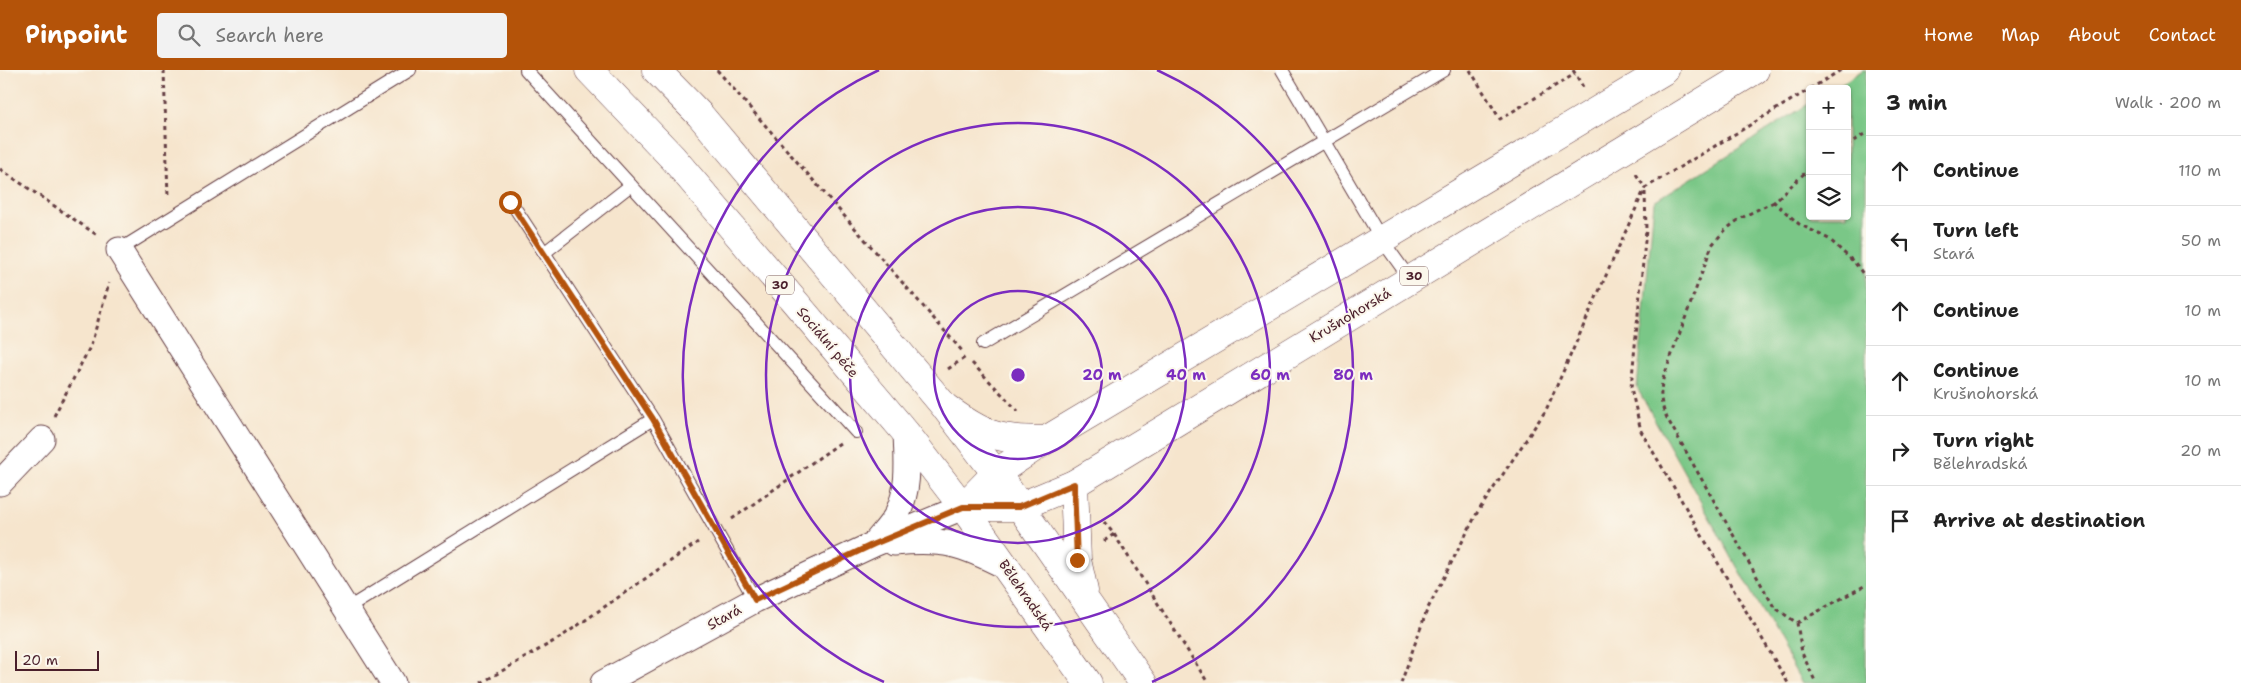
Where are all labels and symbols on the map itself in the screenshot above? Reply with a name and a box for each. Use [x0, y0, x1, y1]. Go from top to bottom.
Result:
route start [499, 191, 522, 214]
road number: 30 [1400, 267, 1428, 286]
road number: 30 [766, 276, 794, 294]
street label: Krušnohorská [1306, 283, 1394, 346]
street label: Sociální péče [793, 303, 863, 381]
text: 20 m [1082, 365, 1122, 385]
text: 40 m [1166, 365, 1206, 385]
text: 60 m [1250, 365, 1290, 385]
text: 80 m [1333, 365, 1373, 385]
centre of rings [1009, 366, 1027, 384]
route end [1066, 549, 1089, 572]
street label: Bělehradská [995, 556, 1057, 634]
street label: Stará [704, 600, 745, 634]
scale bar [15, 648, 99, 671]

